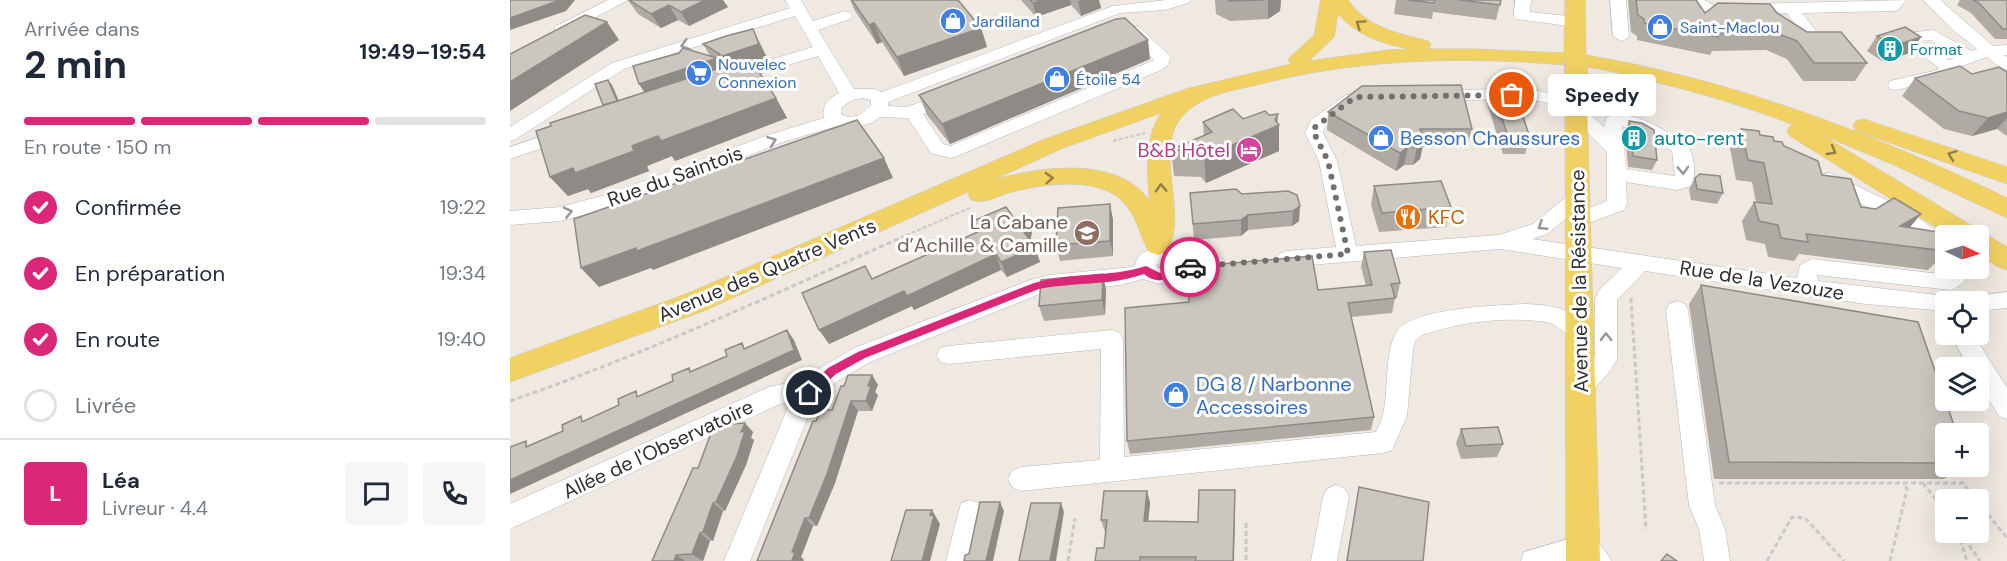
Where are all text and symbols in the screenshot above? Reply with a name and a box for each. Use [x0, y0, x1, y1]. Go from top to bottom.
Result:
shop icon: Jardiland [938, 6, 968, 36]
place label: Jardiland [972, 11, 1040, 32]
shop icon: Saint-Maclou [1645, 12, 1675, 42]
text: Arrivée dans [24, 16, 140, 42]
place label: Saint-Maclou [1680, 17, 1779, 38]
one-way arrow [1356, 20, 1367, 31]
building icon: Format [1875, 34, 1905, 64]
text: 19:49–19:54 [359, 37, 486, 66]
one-way arrow [680, 38, 691, 50]
text: 2 min [24, 39, 127, 90]
place label: Format [1910, 39, 1963, 60]
place label: Nouvelec Connexion [718, 54, 797, 93]
supermarket icon: Nouvelec Connexion [684, 58, 714, 88]
shop icon: Étoile 54 [1042, 64, 1072, 94]
place label: Étoile 54 [1076, 69, 1141, 90]
pin [1486, 69, 1537, 120]
callout: Speedy [1548, 74, 1656, 116]
icon: bag [1495, 78, 1528, 111]
text: Speedy [1565, 82, 1639, 108]
shop icon: Besson Chaussures [1366, 123, 1396, 153]
building icon: auto-rent [1619, 123, 1649, 153]
place label: Besson Chaussures [1400, 125, 1580, 151]
place label: auto-rent [1654, 125, 1744, 151]
text: En route · 150 m [24, 134, 171, 160]
one-way arrow [766, 135, 776, 148]
hotel icon: B&B Hôtel [1234, 135, 1264, 165]
place label: B&B Hôtel [1137, 137, 1230, 163]
street label: Rue du Saintois [604, 139, 746, 213]
one-way arrow [1826, 144, 1837, 155]
one-way arrow [1947, 150, 1958, 163]
one-way arrow [1677, 165, 1690, 174]
street label: Avenue de la Résistance [1564, 169, 1594, 393]
one-way arrow [1044, 172, 1053, 185]
one-way arrow [1155, 183, 1168, 192]
icon: check [24, 191, 57, 224]
text: Confirmée [75, 193, 182, 222]
text: 19:22 [440, 194, 486, 220]
restaurant icon: KFC [1393, 202, 1423, 232]
place label: KFC [1428, 204, 1465, 230]
one-way arrow [563, 207, 573, 220]
place label: La Cabane d’Achille & Camille [897, 209, 1068, 258]
street label: Avenue des Quatre Vents [654, 212, 880, 328]
school or university icon: La Cabane d’Achille & Camille [1072, 218, 1102, 248]
one-way arrow [1538, 219, 1548, 231]
north arrow [1935, 225, 1989, 279]
map controls [1935, 225, 1989, 543]
courier [1160, 237, 1220, 297]
icon: car [1174, 251, 1207, 284]
street label: Rue de la Vezouze [1678, 254, 1846, 306]
icon: check [24, 257, 57, 290]
text: En préparation [75, 259, 225, 288]
text: 19:34 [439, 260, 486, 286]
button: locate [1935, 291, 1989, 345]
icon: check [24, 323, 57, 356]
text: En route [75, 325, 160, 354]
text: 19:40 [437, 326, 486, 352]
one-way arrow [1600, 333, 1613, 342]
button: layers [1935, 357, 1989, 411]
pin [783, 367, 834, 418]
place label: DG 8 / Narbonne Accessoires [1196, 371, 1352, 420]
icon: home [792, 376, 825, 409]
shop icon: DG 8 / Narbonne Accessoires [1161, 380, 1191, 410]
text: Livrée [75, 391, 136, 420]
street label: Allée de l'Observatoire [559, 393, 757, 505]
button: + [1935, 423, 1989, 477]
button: chat [345, 462, 408, 525]
button: phone [423, 462, 486, 525]
text: Léa [102, 466, 140, 495]
text: L [49, 479, 62, 508]
button: − [1935, 489, 1989, 543]
text: Livreur · 4.4 [102, 495, 208, 521]

